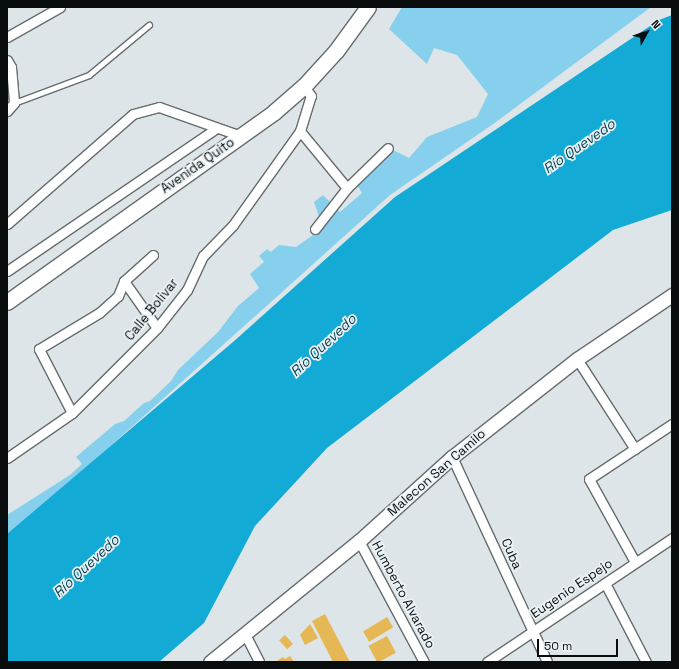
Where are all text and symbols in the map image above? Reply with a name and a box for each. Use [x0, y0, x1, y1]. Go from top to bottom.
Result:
north arrow [627, 12, 667, 52]
text: N [648, 17, 664, 32]
water label: Río Quevedo [540, 115, 618, 177]
street label: Avenida Quito [158, 135, 238, 197]
street label: Calle Bolivar [122, 276, 182, 344]
water label: Río Quevedo [287, 310, 359, 380]
street label: Malecon San Camilo [385, 426, 489, 520]
water label: Río Quevedo [50, 531, 122, 601]
street label: Cuba [497, 536, 525, 572]
street label: Humberto Alvarado [368, 538, 438, 652]
street label: Eugenio Espejo [528, 556, 616, 622]
scale bar [539, 631, 620, 657]
text: 50 m [544, 638, 572, 654]

